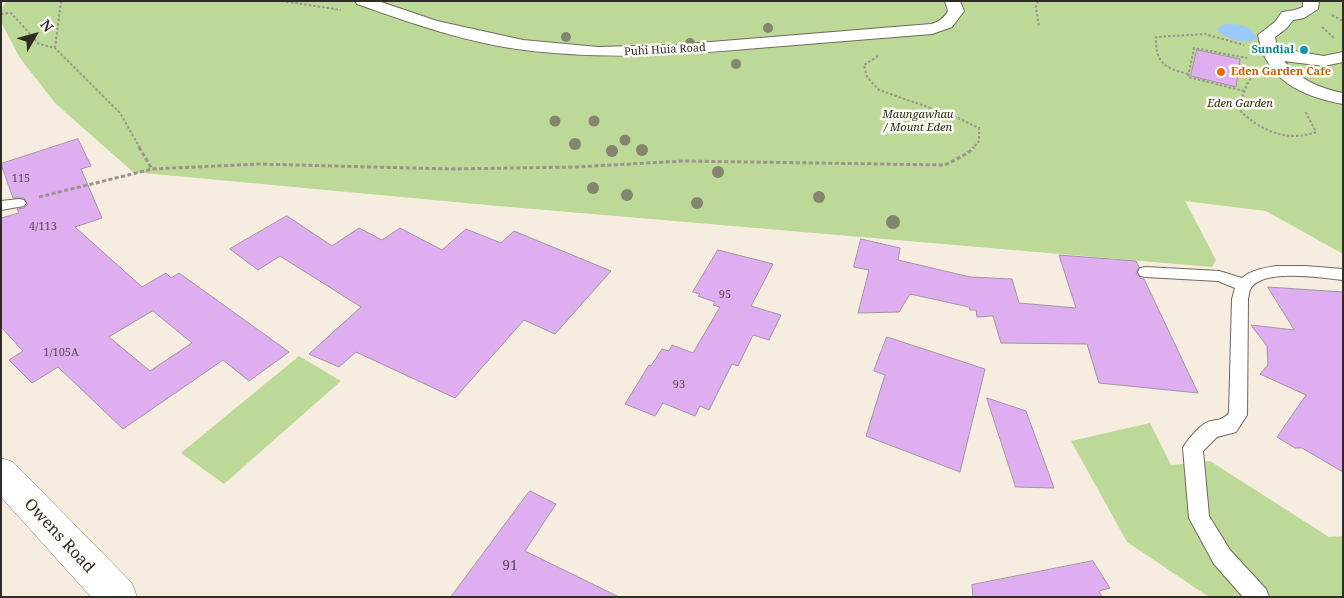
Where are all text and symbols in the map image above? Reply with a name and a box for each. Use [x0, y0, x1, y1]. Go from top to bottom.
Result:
north arrow [10, 10, 60, 60]
text: N [36, 15, 58, 36]
street label: Puhi Huia Road [624, 41, 706, 59]
place label: Sundial [1251, 43, 1294, 57]
marker: Sundial [1298, 44, 1310, 56]
place label: Eden Garden Cafe [1231, 65, 1331, 79]
marker: Eden Garden Cafe [1215, 66, 1227, 78]
park label: Eden Garden [1207, 97, 1273, 111]
park label: Maungawhau / Mount Eden [883, 108, 953, 134]
house number: 115 [12, 172, 30, 186]
house number: 4/113 [29, 220, 57, 234]
house number: 95 [719, 288, 731, 302]
house number: 1/105A [43, 346, 79, 360]
house number: 93 [673, 378, 685, 392]
street label: Owens Road [20, 495, 98, 577]
house number: 91 [502, 558, 518, 574]

